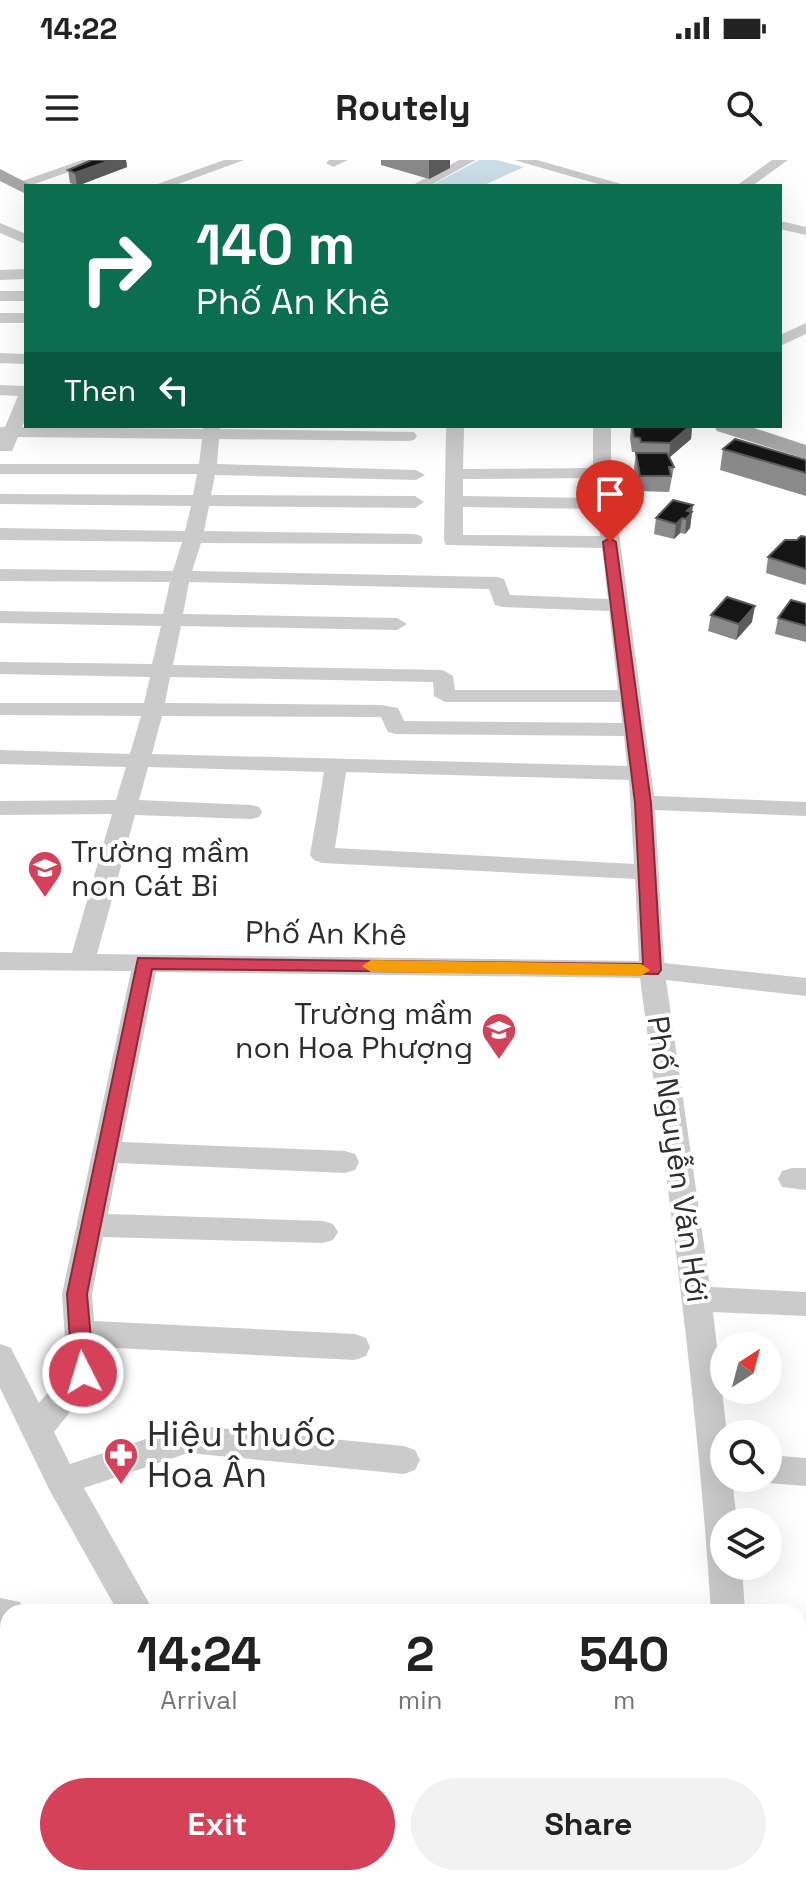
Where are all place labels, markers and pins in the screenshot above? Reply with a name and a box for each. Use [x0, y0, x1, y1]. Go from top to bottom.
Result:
pin [576, 460, 644, 542]
place label: Trường mầm non Cát Bi [71, 832, 250, 905]
school or university icon: Trường mầm non Cát Bi [26, 849, 64, 899]
place label: Trường mầm non Hoa Phượng [235, 994, 473, 1067]
school or university icon: Trường mầm non Hoa Phượng [480, 1011, 518, 1061]
place label: Hiệu thuốc Hoa Ân [147, 1411, 336, 1498]
pharmacy icon: Hiệu thuốc Hoa Ân [102, 1436, 140, 1486]

